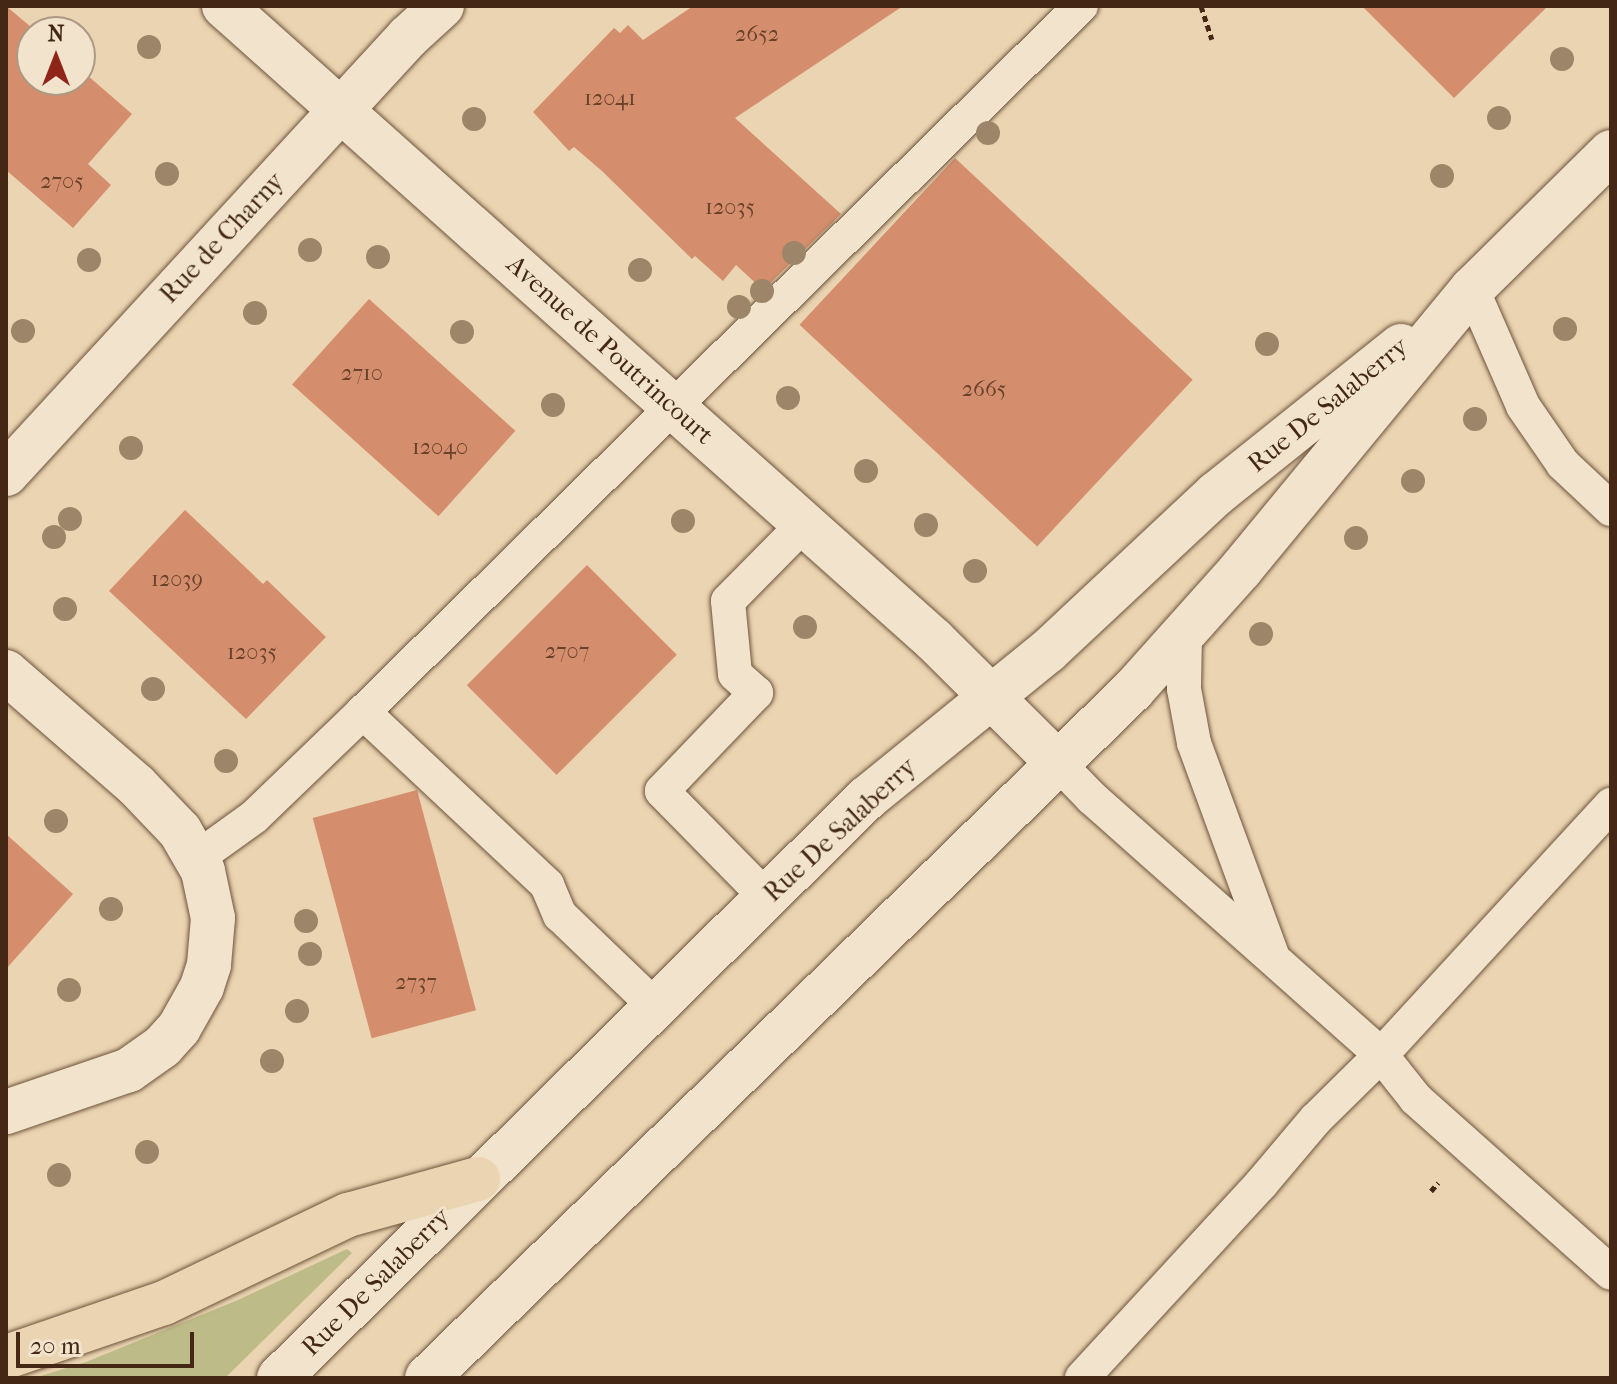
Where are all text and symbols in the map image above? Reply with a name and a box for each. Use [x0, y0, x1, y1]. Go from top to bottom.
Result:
north arrow [16, 16, 96, 96]
text: N [48, 21, 64, 47]
house number: 2652 [735, 22, 779, 48]
house number: 12041 [584, 86, 636, 112]
street label: Rue de Charny [154, 166, 290, 310]
house number: 2705 [40, 169, 84, 195]
house number: 12035 [705, 195, 755, 221]
street label: Avenue de Poutrincourt [500, 249, 720, 451]
street label: Rue De Salaberry [1242, 331, 1414, 479]
house number: 2710 [341, 361, 383, 387]
house number: 2665 [962, 377, 1006, 403]
house number: 12040 [412, 435, 468, 461]
house number: 12039 [151, 567, 203, 593]
house number: 2707 [545, 639, 589, 665]
house number: 12035 [227, 640, 277, 666]
street label: Rue De Salaberry [757, 751, 923, 909]
house number: 2737 [395, 970, 437, 996]
street label: Rue De Salaberry [295, 1201, 457, 1363]
scale bar [20, 1316, 198, 1366]
text: 20 m [30, 1332, 81, 1360]

